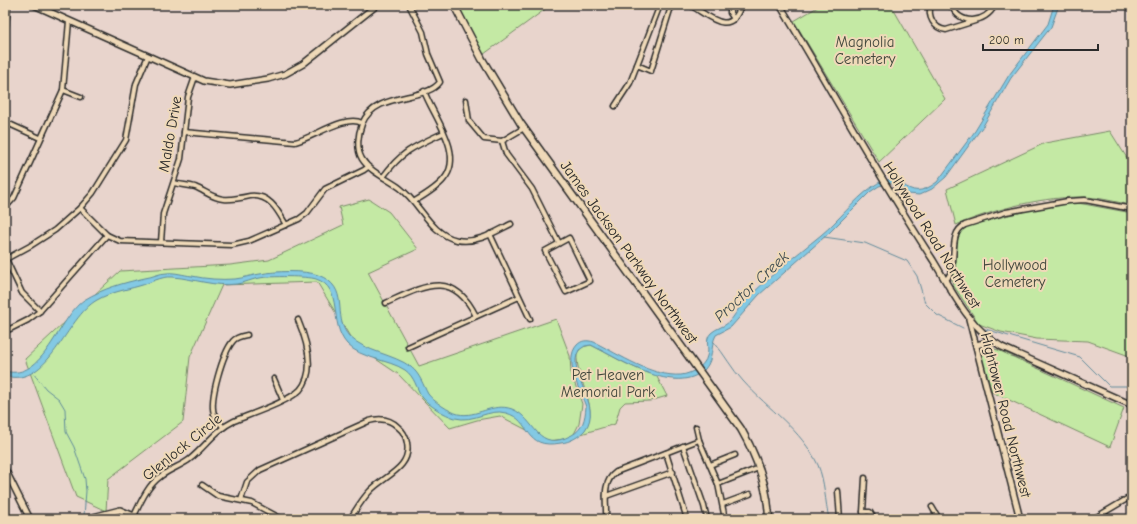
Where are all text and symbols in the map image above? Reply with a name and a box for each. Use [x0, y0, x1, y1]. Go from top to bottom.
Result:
scale bar [983, 26, 1098, 52]
park label: Magnolia Cemetery [835, 33, 896, 68]
text: 200 m [989, 33, 1024, 47]
street label: Maldo Drive [154, 94, 186, 173]
street label: James Jackson Parkway Northwest [556, 157, 702, 348]
street label: Hollywood Road Northwest [879, 158, 985, 312]
water label: Proctor Creek [711, 247, 793, 326]
park label: Hollywood Cemetery [983, 256, 1047, 291]
street label: Hightower Road Northwest [977, 331, 1035, 500]
park label: Pet Heaven Memorial Park [561, 366, 656, 401]
street label: Glenlock Circle [139, 409, 226, 484]

